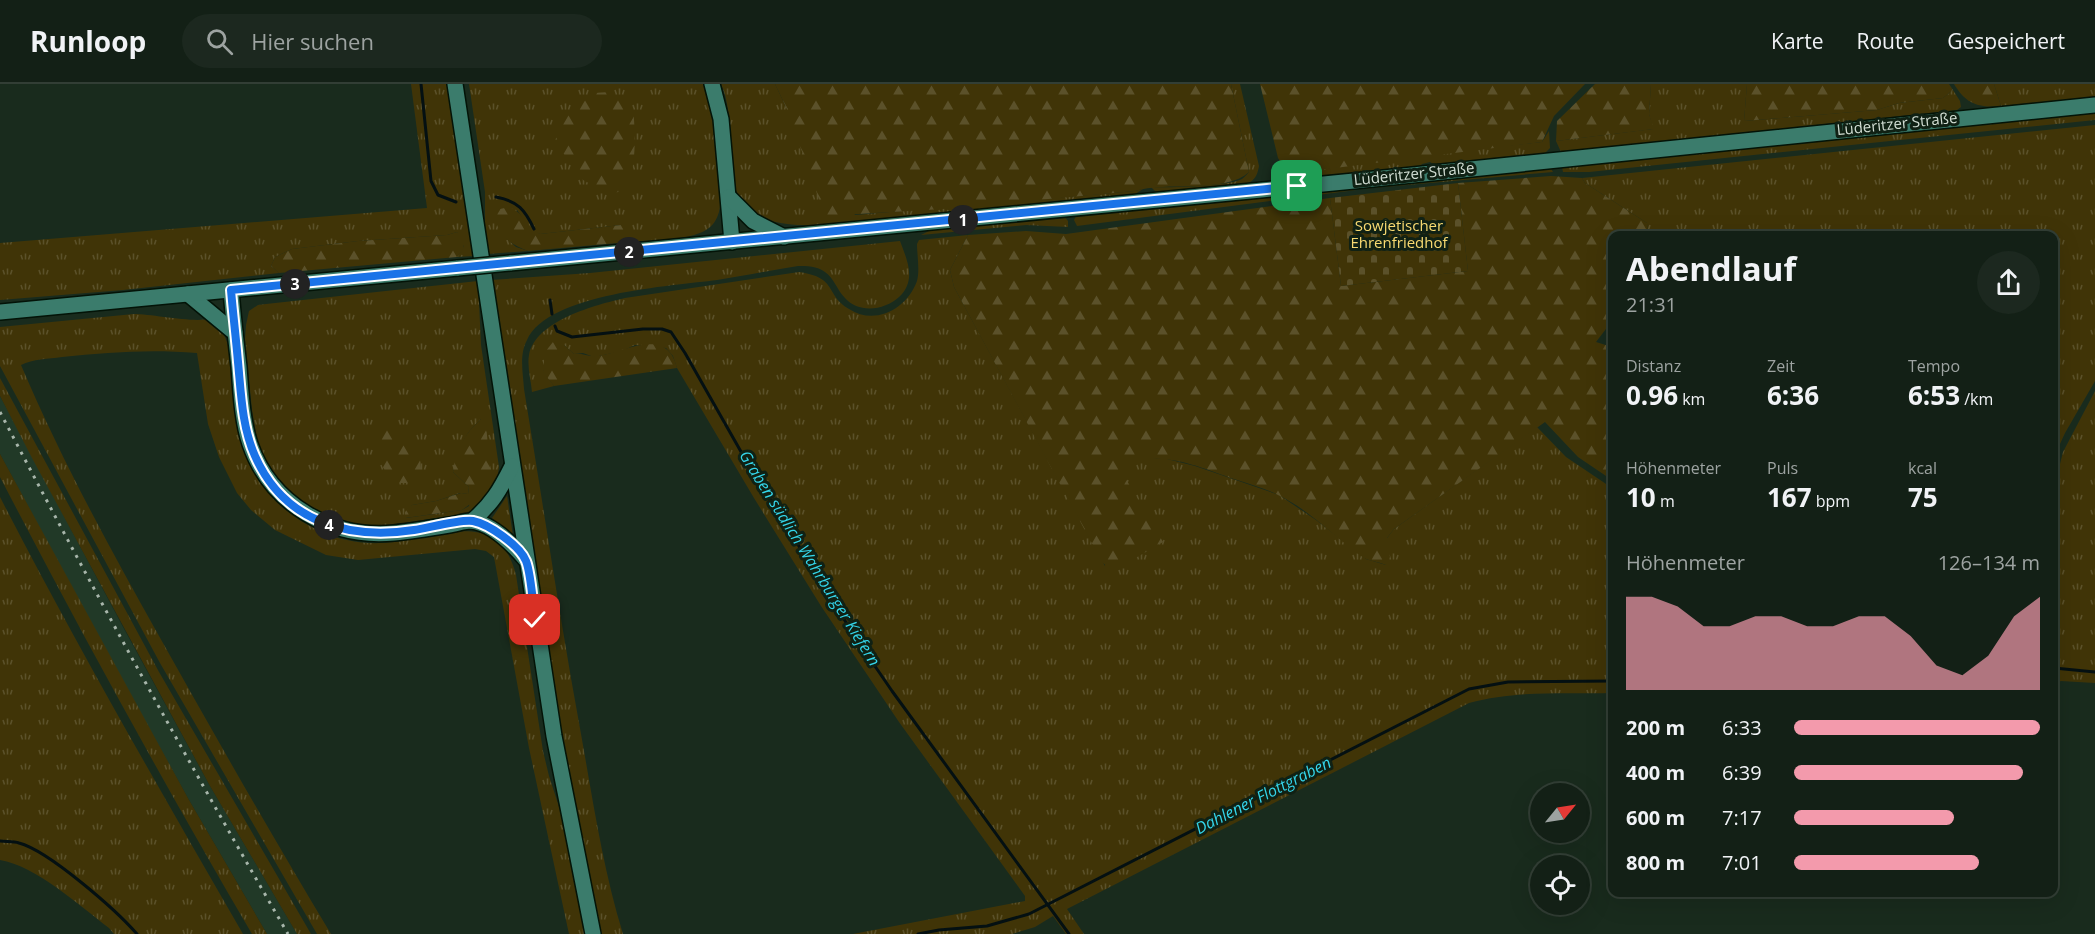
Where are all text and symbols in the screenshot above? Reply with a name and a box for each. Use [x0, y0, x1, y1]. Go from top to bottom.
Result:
search box [182, 14, 602, 68]
text: Runloop [30, 22, 146, 60]
icon: search [203, 25, 236, 58]
text: Hier suchen [251, 26, 374, 56]
text: Karte [1771, 27, 1823, 55]
text: Route [1856, 27, 1914, 55]
text: Gespeichert [1947, 27, 2065, 55]
street label: Lüderitzer Straße [1836, 107, 1958, 139]
street label: Lüderitzer Straße [1353, 157, 1475, 189]
pin [1271, 160, 1322, 211]
icon: arrive [1280, 169, 1313, 202]
pin: 1 [948, 205, 978, 235]
text: 1 [958, 209, 968, 231]
park label: Sowjetischer Ehrenfriedhof [1350, 215, 1449, 252]
pin: 2 [614, 237, 644, 267]
text: 2 [624, 241, 634, 263]
text: Abendlauf [1626, 246, 1796, 291]
button: share [1977, 251, 2040, 314]
pin: 3 [280, 269, 310, 299]
text: 3 [290, 273, 300, 295]
text: 21:31 [1626, 291, 1677, 318]
text: Distanz [1626, 355, 1681, 377]
text: Zeit [1767, 355, 1795, 377]
text: Tempo [1908, 355, 1960, 377]
text: 0.96 [1626, 377, 1678, 413]
text: 6:36 [1767, 377, 1819, 413]
text: 6:53 [1908, 377, 1960, 413]
text: km [1678, 388, 1705, 410]
text: /km [1960, 388, 1993, 410]
water label: Graben südlich Wahrburger Kiefern [734, 446, 886, 670]
text: Höhenmeter [1626, 457, 1721, 479]
text: Puls [1767, 457, 1798, 479]
text: kcal [1908, 457, 1937, 479]
text: 10 [1626, 479, 1656, 515]
text: 167 [1767, 479, 1812, 515]
text: 75 [1908, 479, 1938, 515]
text: m [1656, 490, 1675, 512]
text: bpm [1812, 490, 1850, 512]
pin: 4 [314, 510, 344, 540]
text: 4 [324, 514, 334, 536]
text: Höhenmeter [1626, 549, 1745, 576]
text: 126–134 m [1938, 549, 2040, 576]
pin [509, 594, 560, 645]
icon: check [518, 603, 551, 636]
text: 200 m [1626, 714, 1685, 741]
text: 6:33 [1722, 714, 1762, 741]
water label: Dahlener Flottgraben [1191, 751, 1335, 839]
text: 400 m [1626, 759, 1685, 786]
text: 6:39 [1722, 759, 1762, 786]
north arrow [1530, 783, 1590, 843]
map controls [1530, 783, 1590, 915]
text: 600 m [1626, 804, 1685, 831]
text: 7:17 [1722, 804, 1762, 831]
text: 800 m [1626, 849, 1685, 876]
text: 7:01 [1722, 849, 1762, 876]
button: locate [1530, 855, 1590, 915]

